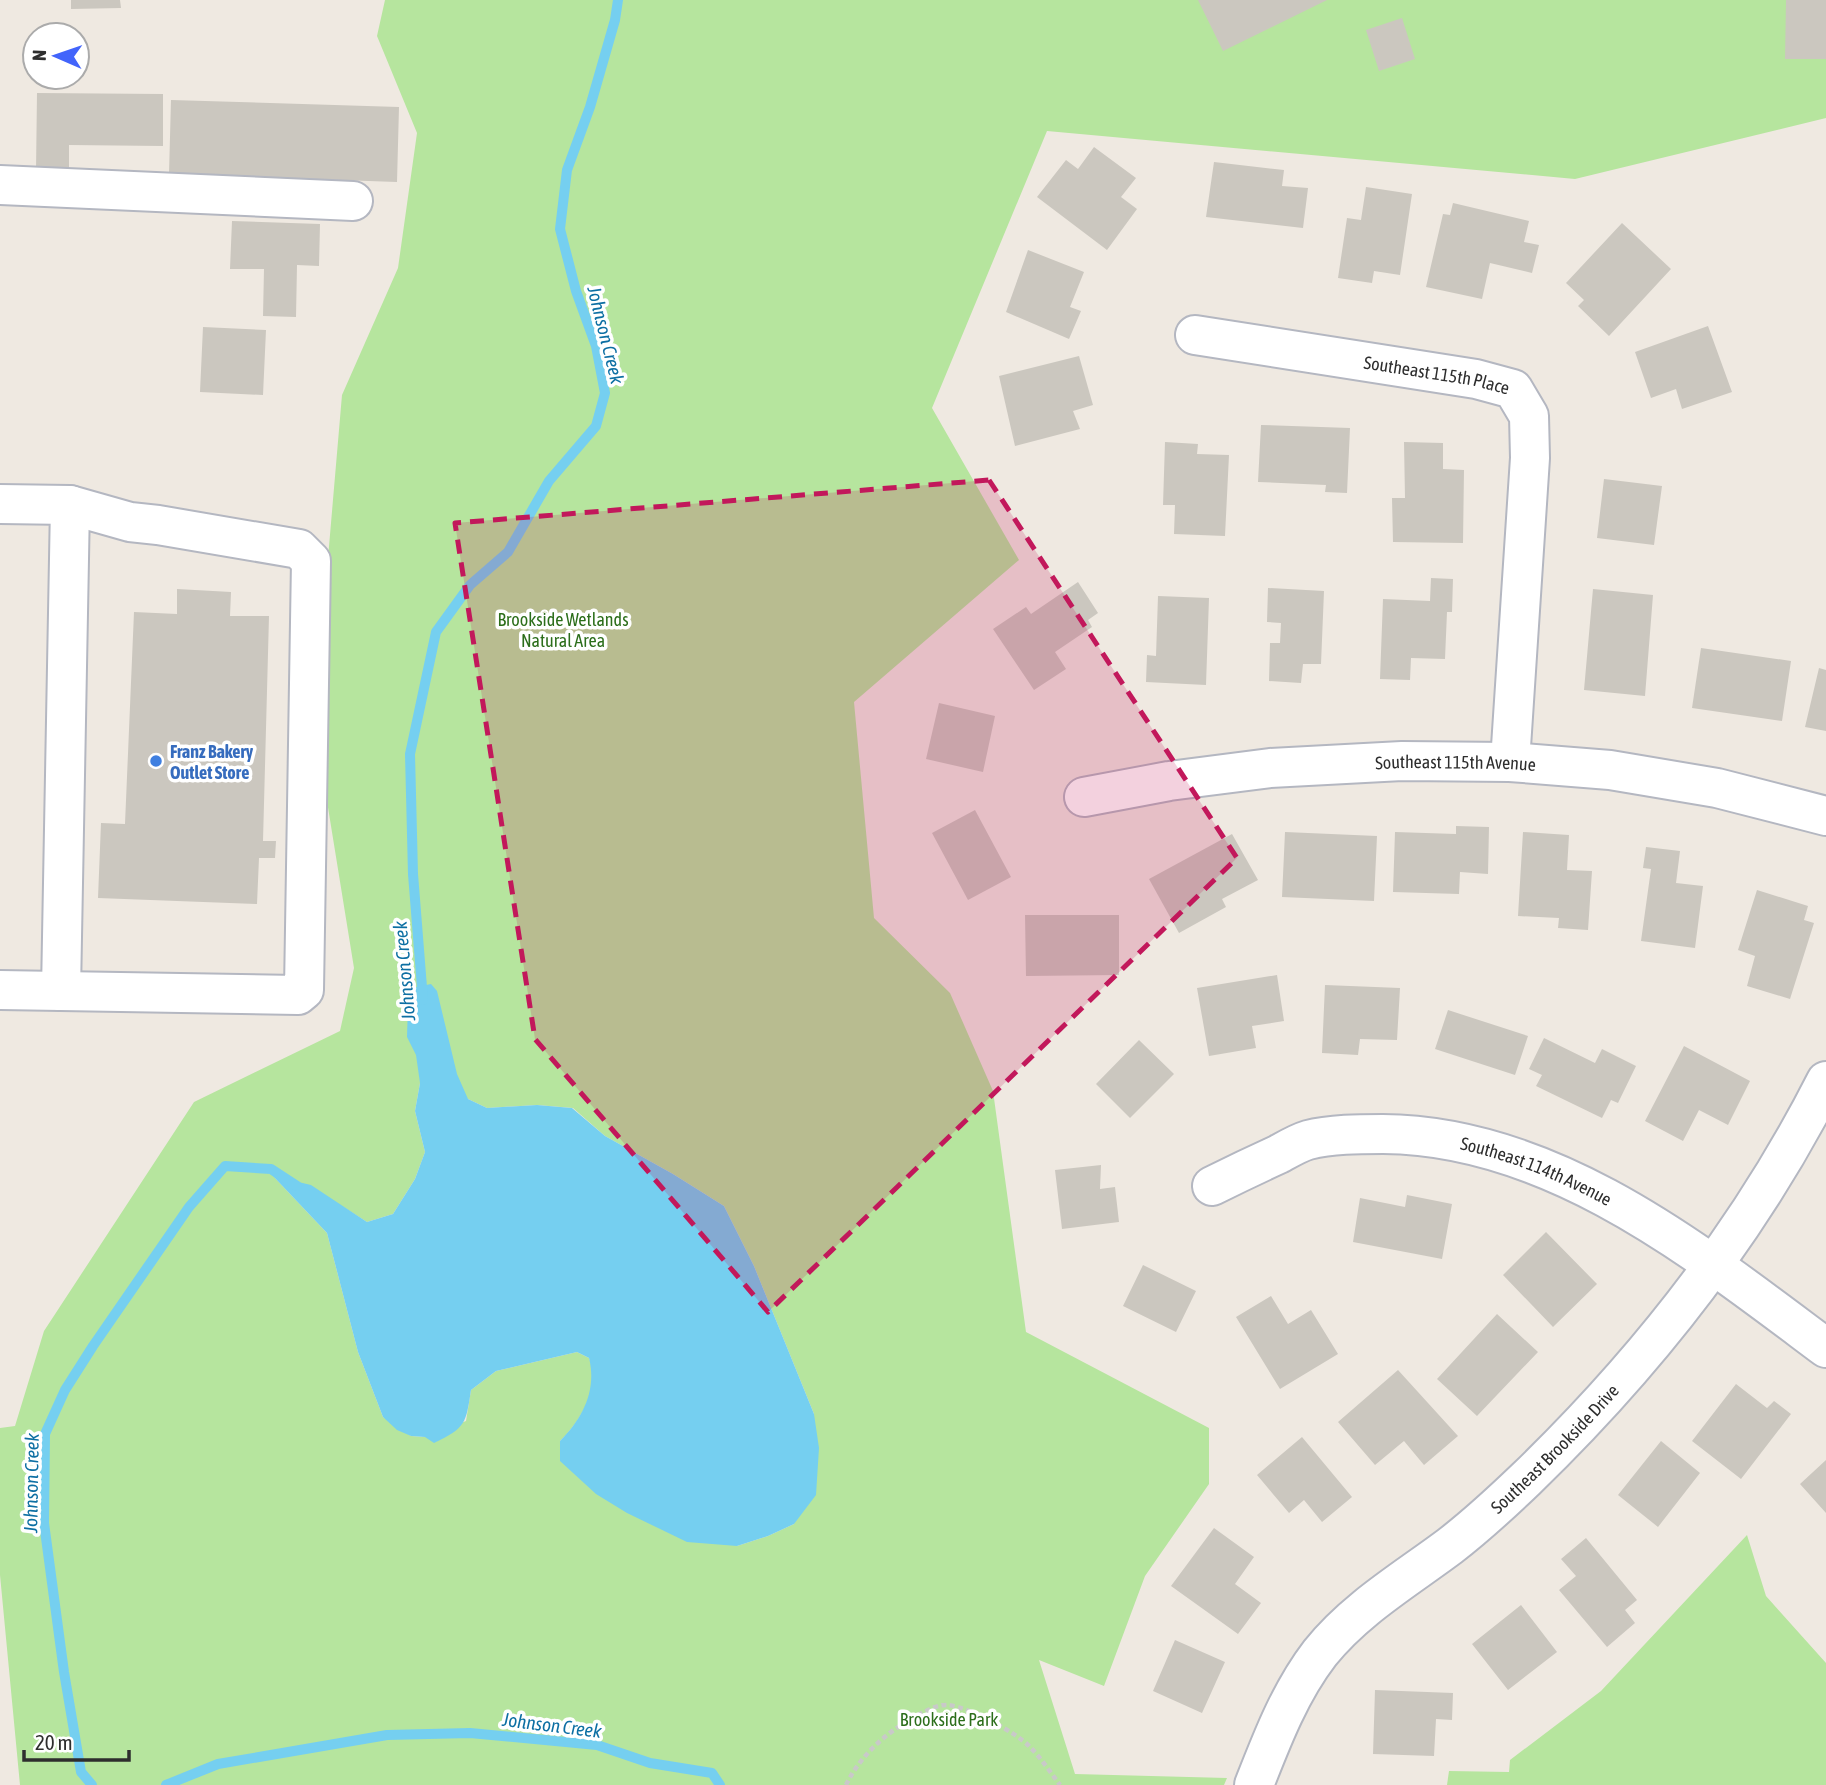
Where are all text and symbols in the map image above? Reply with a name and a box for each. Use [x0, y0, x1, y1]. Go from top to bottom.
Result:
north arrow [21, 21, 91, 91]
text: N [28, 49, 50, 61]
water label: Johnson Creek [583, 283, 629, 387]
street label: Southeast 115th Place [1362, 351, 1512, 398]
park label: Brookside Wetlands Natural Area [498, 609, 628, 651]
place label: Franz Bakery Outlet Store [170, 741, 254, 783]
street label: Southeast 115th Avenue [1375, 750, 1537, 775]
marker: Franz Bakery Outlet Store [148, 753, 164, 769]
water label: Johnson Creek [389, 920, 419, 1023]
street label: Southeast 114th Avenue [1459, 1132, 1616, 1210]
street label: Southeast Brookside Drive [1486, 1380, 1623, 1517]
water label: Johnson Creek [19, 1432, 43, 1534]
water label: Johnson Creek [500, 1708, 603, 1742]
park label: Brookside Park [900, 1709, 998, 1730]
scale bar [24, 1718, 130, 1762]
text: 20 m [35, 1730, 73, 1754]

